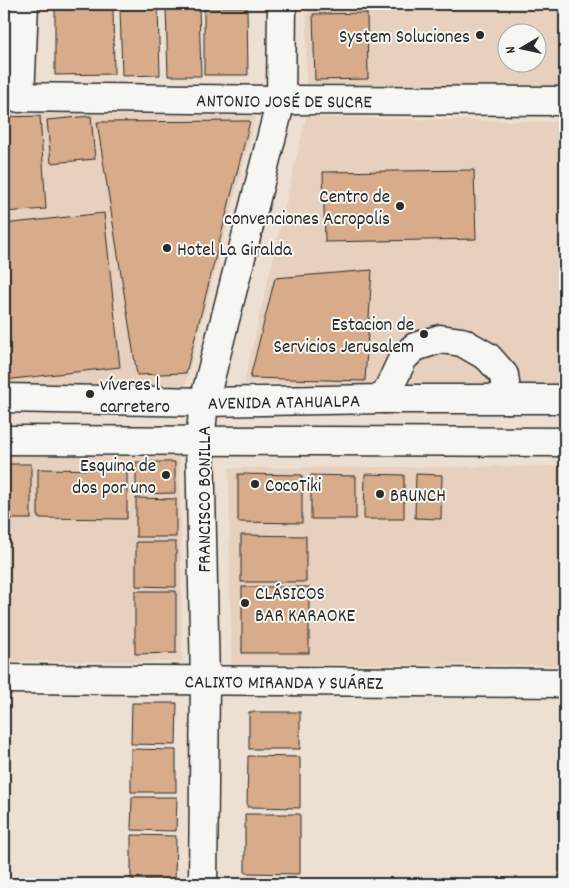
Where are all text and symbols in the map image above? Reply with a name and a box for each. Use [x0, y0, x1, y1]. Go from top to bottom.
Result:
north arrow [496, 22, 546, 72]
place label: System Soluciones [339, 25, 470, 52]
marker: System Soluciones [474, 29, 486, 41]
text: N [501, 45, 522, 55]
street label: ANTONIO JOSÉ DE SUCRE [196, 89, 372, 117]
place label: Centro de convenciones Acropolis [224, 185, 390, 234]
marker: Centro de convenciones Acropolis [394, 200, 406, 212]
place label: Hotel La Giralda [177, 238, 293, 265]
marker: Hotel La Giralda [161, 242, 173, 254]
place label: Estacion de Servicios Jerusalem [274, 313, 414, 362]
marker: Estacion de Servicios Jerusalem [418, 328, 430, 340]
place label: víveres l carretero [100, 373, 170, 422]
marker: víveres l carretero [84, 388, 96, 400]
street label: AVENIDA ATAHUALPA [208, 389, 360, 419]
street label: FRANCISCO BONILLA [193, 426, 220, 572]
place label: Esquina de dos por uno [72, 454, 156, 503]
marker: Esquina de dos por uno [160, 469, 172, 481]
place label: CocoTiki [265, 474, 322, 501]
marker: CocoTiki [249, 478, 261, 490]
place label: BRUNCH [390, 484, 446, 511]
marker: BRUNCH [374, 488, 386, 500]
place label: CLÁSICOS BAR KARAOKE [255, 582, 355, 631]
marker: CLÁSICOS BAR KARAOKE [239, 597, 251, 609]
street label: CALIXTO MIRANDA Y SUÁREZ [185, 670, 384, 699]

